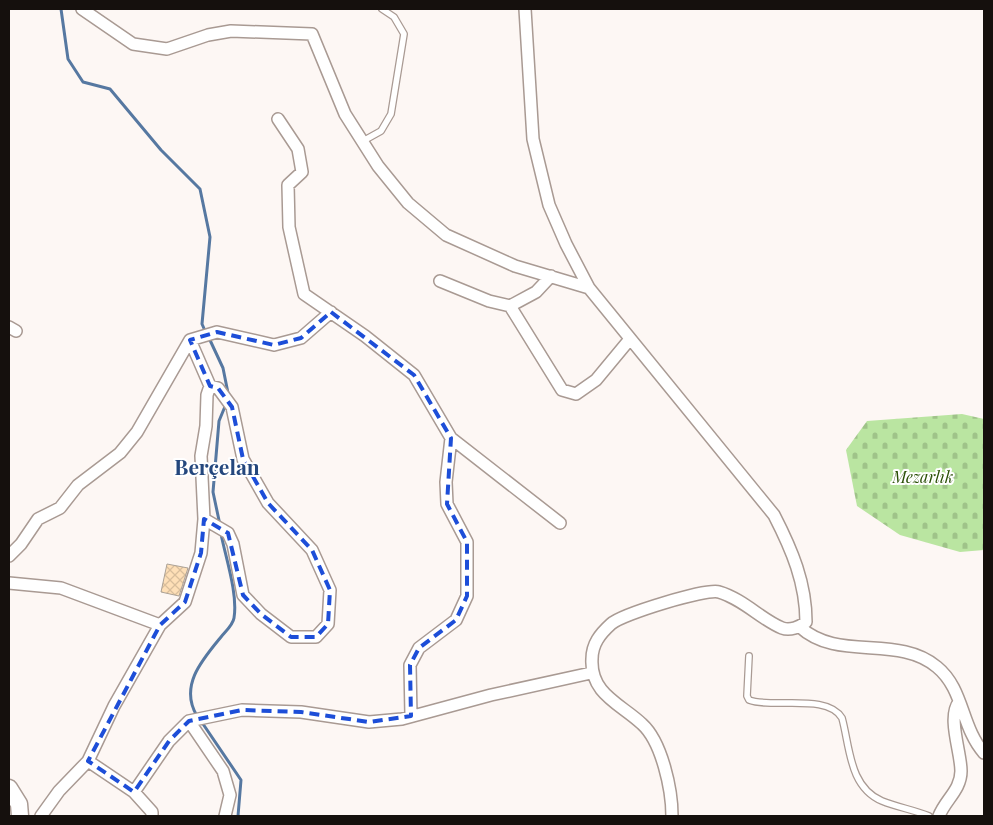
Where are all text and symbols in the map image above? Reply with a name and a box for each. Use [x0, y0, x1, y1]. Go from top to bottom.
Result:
district label: Berçelan [174, 452, 260, 480]
park label: Mezarlık [892, 466, 953, 487]

